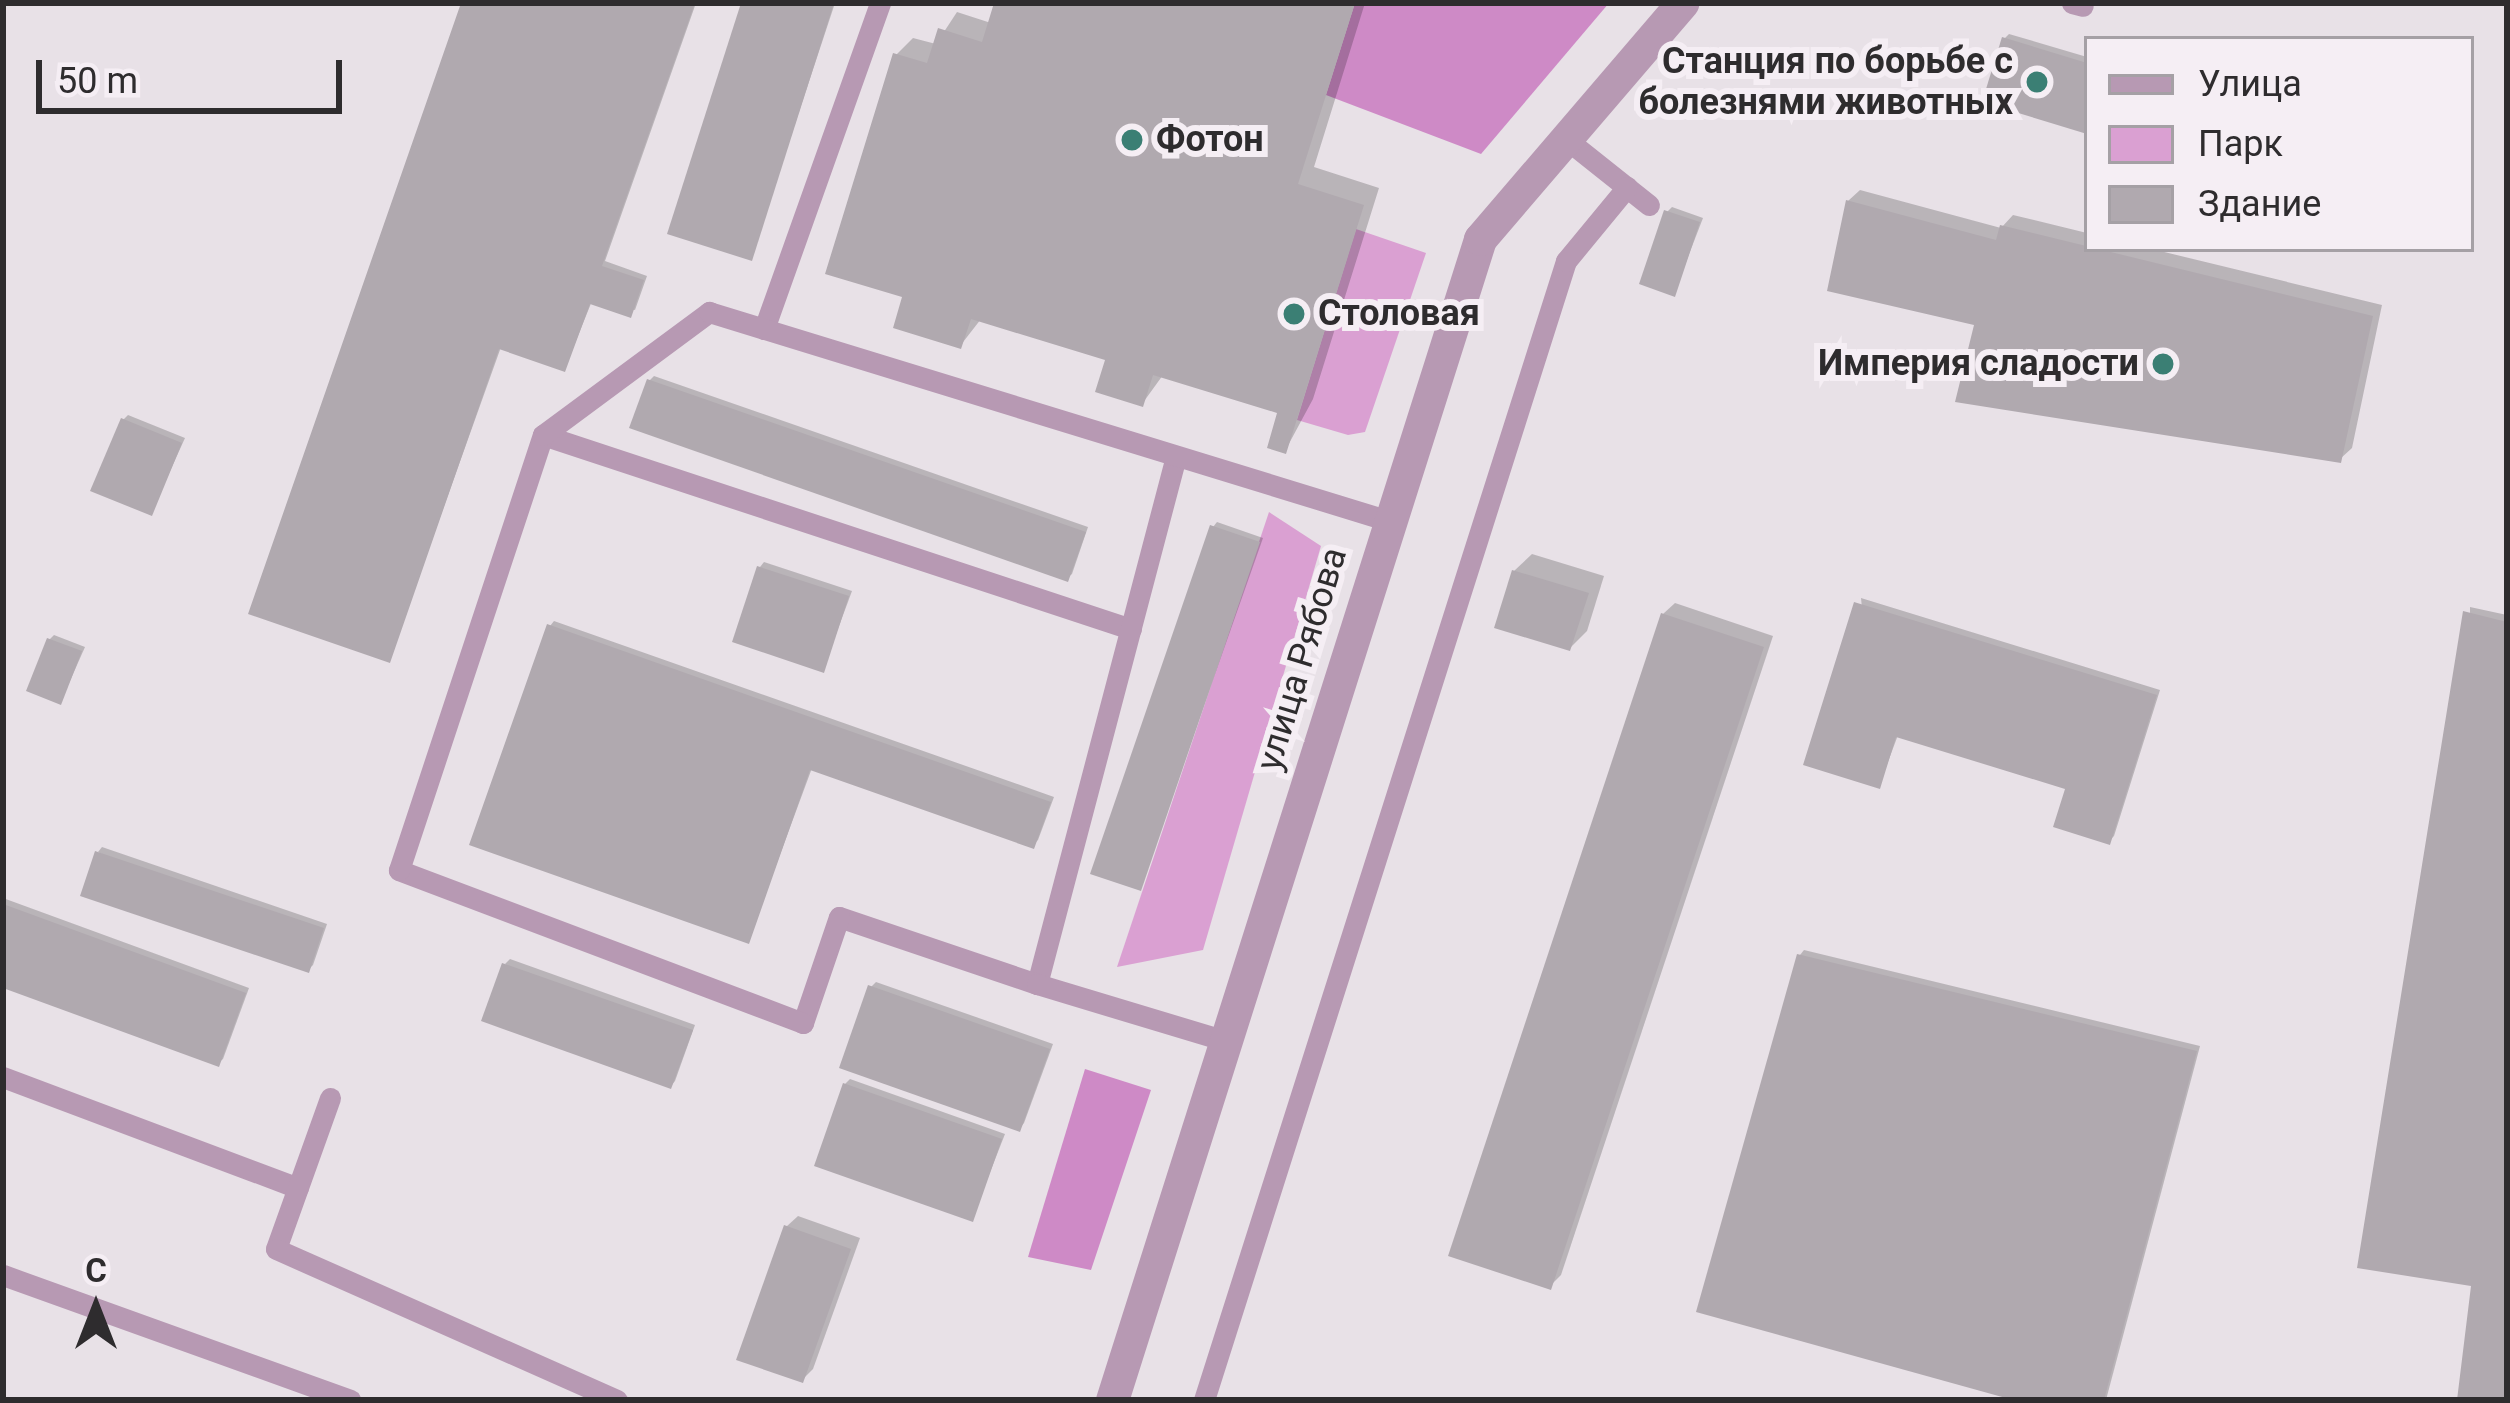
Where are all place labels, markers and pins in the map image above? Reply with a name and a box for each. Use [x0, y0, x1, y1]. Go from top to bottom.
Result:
place label: Станция по борьбе с болезнями животных [1639, 39, 2013, 124]
marker: Станция по борьбе с болезнями животных [2024, 69, 2050, 95]
place label: Фотон [1156, 118, 1264, 162]
marker: Фотон [1119, 127, 1145, 153]
place label: Столовая [1318, 292, 1480, 336]
marker: Столовая [1281, 301, 1307, 327]
place label: Империя сладости [1818, 342, 2139, 386]
marker: Империя сладости [2150, 351, 2176, 377]

